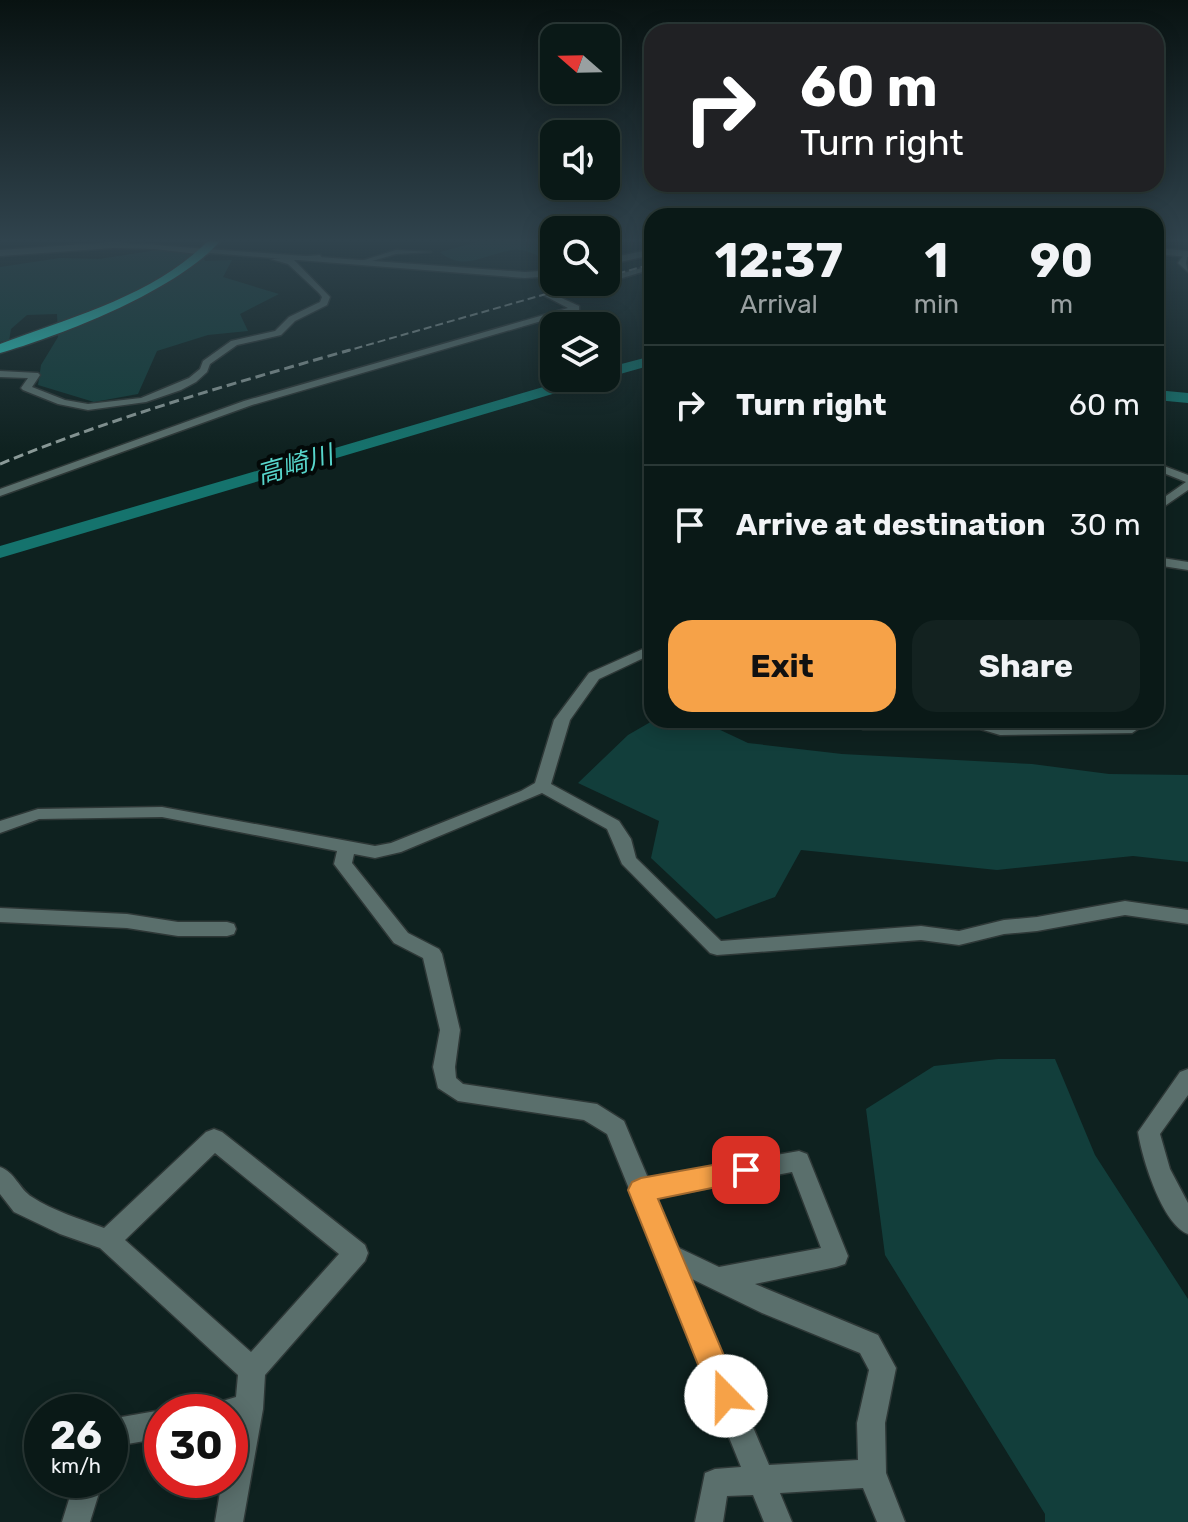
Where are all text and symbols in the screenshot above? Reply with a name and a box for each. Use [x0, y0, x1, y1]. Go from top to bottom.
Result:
north arrow [540, 24, 620, 104]
map controls [540, 24, 620, 392]
text: 60 m [800, 54, 938, 120]
icon: right [668, 56, 772, 160]
button: sound [540, 120, 620, 200]
text: Turn right [800, 121, 964, 164]
button: search [540, 216, 620, 296]
text: 12:37 [715, 232, 843, 289]
text: 1 [924, 232, 948, 289]
text: 90 [1030, 232, 1093, 289]
text: Arrival [740, 289, 818, 320]
text: min [914, 289, 959, 320]
text: m [1050, 289, 1073, 320]
button: layers [540, 312, 620, 392]
icon: right [668, 383, 712, 427]
text: Turn right [736, 387, 887, 423]
text: 60 m [1069, 387, 1140, 423]
water label: 高崎川 [253, 439, 340, 491]
icon: arrive [668, 503, 712, 547]
text: Arrive at destination [736, 507, 1046, 543]
text: 30 m [1070, 507, 1141, 543]
button: Exit [668, 620, 896, 712]
button: Share [912, 620, 1140, 712]
pin [712, 1136, 780, 1204]
icon: arrive [724, 1148, 768, 1192]
position arrow [684, 1354, 768, 1438]
speed limit sign: 30 [144, 1394, 248, 1498]
text: 26 [50, 1412, 102, 1459]
text: km/h [51, 1454, 101, 1478]

